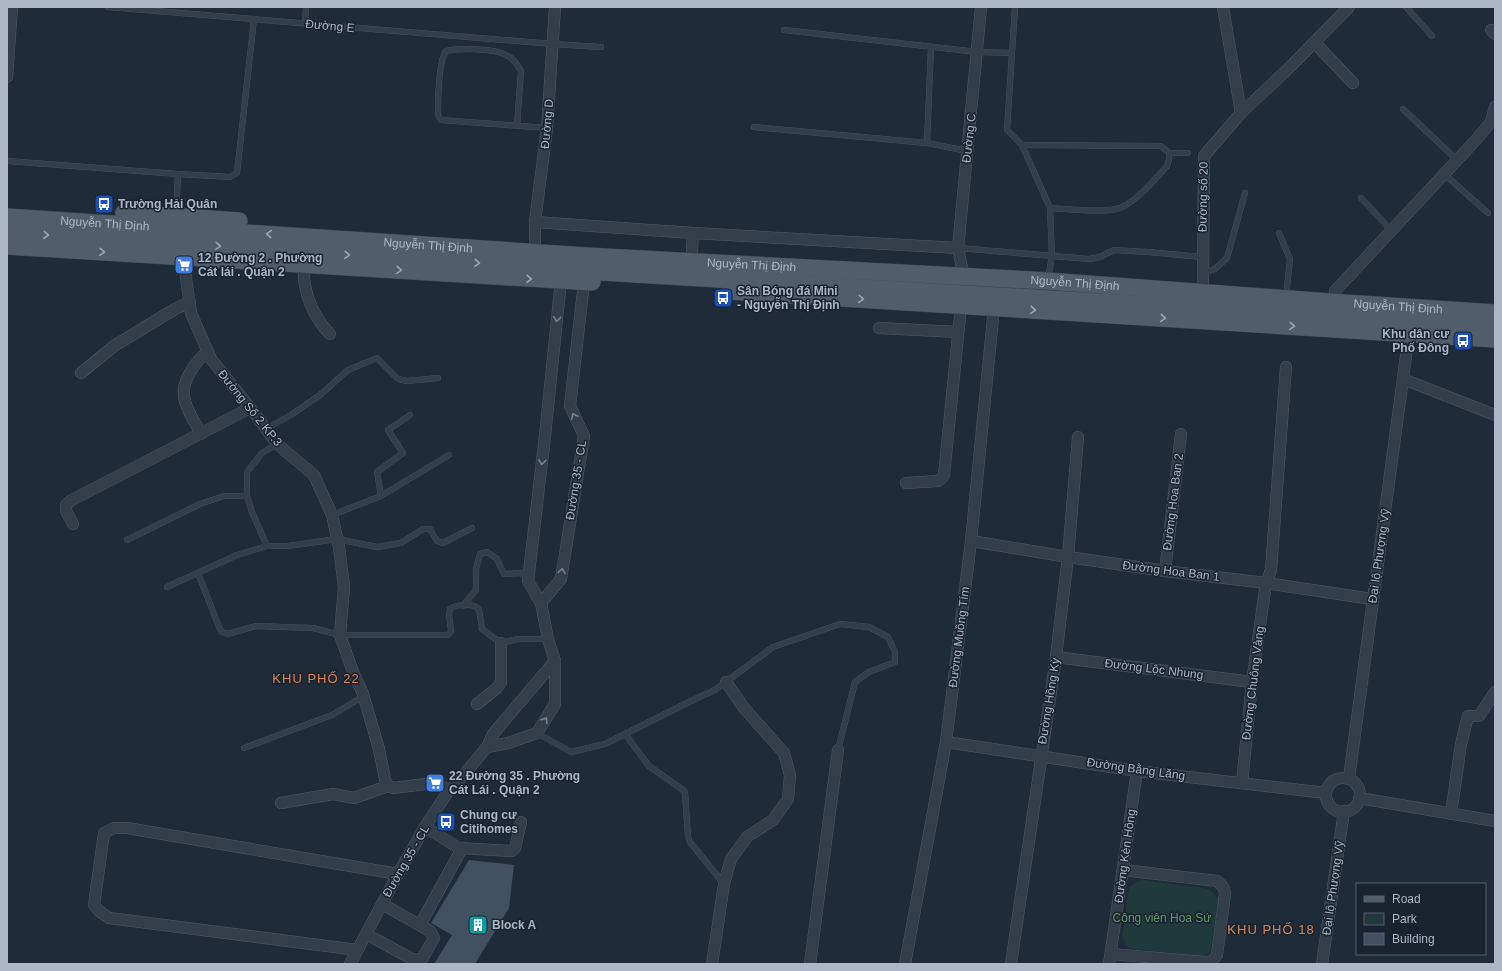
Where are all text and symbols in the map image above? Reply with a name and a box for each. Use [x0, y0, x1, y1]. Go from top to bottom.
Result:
street label: Đường E [305, 17, 355, 35]
street label: Đường D [538, 98, 556, 149]
street label: Đường C [959, 112, 979, 164]
street label: Đường số 20 [1195, 161, 1211, 232]
bus stop icon: Trường Hải Quân [93, 193, 115, 215]
place label: Trường Hải Quân [118, 197, 217, 211]
street label: Nguyễn Thị Định [60, 214, 150, 234]
one-way arrow [266, 230, 272, 239]
one-way arrow [43, 231, 49, 240]
street label: Nguyễn Thị Định [383, 235, 473, 255]
one-way arrow [215, 241, 221, 250]
one-way arrow [99, 247, 105, 256]
one-way arrow [344, 250, 350, 259]
place label: 12 Đường 2 . Phường Cát lái . Quận 2 [198, 251, 322, 279]
supermarket icon: 12 Đường 2 . Phường Cát lái . Quận 2 [173, 254, 195, 276]
street label: Nguyễn Thị Định [706, 256, 796, 274]
one-way arrow [474, 258, 480, 267]
one-way arrow [396, 266, 402, 275]
street label: Nguyễn Thị Định [1030, 273, 1120, 293]
one-way arrow [526, 274, 532, 283]
place label: Sân Bóng đá Mini - Nguyễn Thị Định [737, 284, 840, 312]
bus stop icon: Sân Bóng đá Mini - Nguyễn Thị Định [712, 287, 734, 309]
one-way arrow [858, 295, 864, 304]
street label: Nguyễn Thị Định [1353, 297, 1443, 317]
one-way arrow [1030, 306, 1036, 314]
one-way arrow [1160, 314, 1166, 323]
one-way arrow [553, 316, 562, 322]
one-way arrow [1289, 322, 1295, 331]
place label: Khu dân cư Phố Đông [1382, 327, 1449, 355]
bus stop icon: Khu dân cư Phố Đông [1452, 330, 1474, 352]
street label: Đường Số 2 KP.3 [215, 367, 285, 449]
one-way arrow [571, 413, 579, 421]
street label: Đường 35 - CL [563, 439, 589, 521]
street label: Đường Hoa Ban 2 [1160, 452, 1186, 551]
one-way arrow [538, 459, 547, 465]
street label: Đại lộ Phượng Vỹ [1365, 508, 1393, 604]
street label: Đường Hoa Ban 1 [1122, 558, 1221, 584]
one-way arrow [557, 568, 566, 574]
street label: Đường Muồng Tím [946, 586, 972, 688]
street label: Đường Chuông Vàng [1239, 625, 1267, 741]
street label: Đường Lộc Nhung [1104, 656, 1204, 682]
street label: Đường Hồng Kỳ [1035, 657, 1063, 745]
district label: KHU PHỐ 22 [272, 671, 360, 686]
one-way arrow [540, 717, 548, 724]
street label: Đường Bằng Lăng [1086, 754, 1186, 783]
place label: 22 Đường 35 . Phường Cát Lái . Quận 2 [449, 769, 580, 797]
supermarket icon: 22 Đường 35 . Phường Cát Lái . Quận 2 [424, 772, 446, 794]
place label: Chung cư Citihomes [460, 808, 518, 836]
street label: Đường Kèn Hồng [1111, 808, 1139, 904]
bus stop icon: Chung cư Citihomes [435, 811, 457, 833]
street label: Đường 35 - CL [380, 822, 432, 899]
street label: Đại lộ Phượng Vỹ [1319, 840, 1347, 936]
legend [1356, 883, 1486, 955]
text: Road [1392, 892, 1421, 906]
park label: Công viên Hoa Sứ [1113, 911, 1211, 925]
text: Park [1392, 912, 1418, 926]
building icon: Block A [467, 914, 489, 936]
place label: Block A [492, 918, 537, 932]
district label: KHU PHỐ 18 [1227, 922, 1315, 937]
text: Building [1392, 932, 1435, 946]

